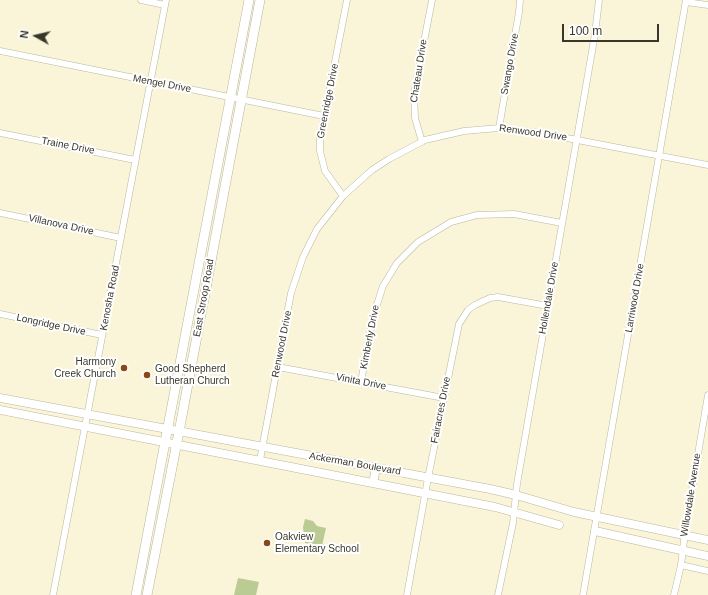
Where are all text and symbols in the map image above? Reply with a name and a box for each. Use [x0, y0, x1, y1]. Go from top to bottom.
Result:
north arrow [16, 16, 56, 56]
scale bar [564, 16, 661, 42]
text: 100 m [569, 24, 602, 38]
text: N [18, 30, 31, 39]
street label: Swango Drive [499, 32, 521, 96]
street label: Chateau Drive [408, 38, 430, 104]
street label: Greenridge Drive [315, 62, 341, 140]
street label: Mengel Drive [132, 72, 192, 96]
street label: Renwood Drive [498, 122, 568, 144]
street label: Traine Drive [40, 135, 96, 157]
street label: Villanova Drive [27, 212, 95, 238]
street label: East Stroop Road [191, 258, 217, 338]
street label: Hollendale Drive [537, 261, 561, 335]
street label: Larriwood Drive [623, 262, 647, 334]
street label: Kenosha Road [98, 264, 122, 332]
street label: Kimberly Drive [358, 304, 382, 370]
street label: Renwood Drive [270, 309, 294, 379]
street label: Longridge Drive [15, 312, 87, 338]
place label: Harmony Creek Church [54, 356, 116, 380]
marker: Harmony Creek Church [119, 363, 129, 373]
place label: Good Shepherd Lutheran Church [155, 363, 229, 386]
marker: Good Shepherd Lutheran Church [142, 370, 152, 380]
street label: Vinita Drive [335, 371, 387, 393]
street label: Fairacres Drive [429, 376, 453, 444]
street label: Ackerman Boulevard [308, 450, 402, 478]
street label: Willowdale Avenue [678, 452, 704, 538]
place label: Oakview Elementary School [275, 531, 359, 554]
marker: Oakview Elementary School [262, 538, 272, 548]

